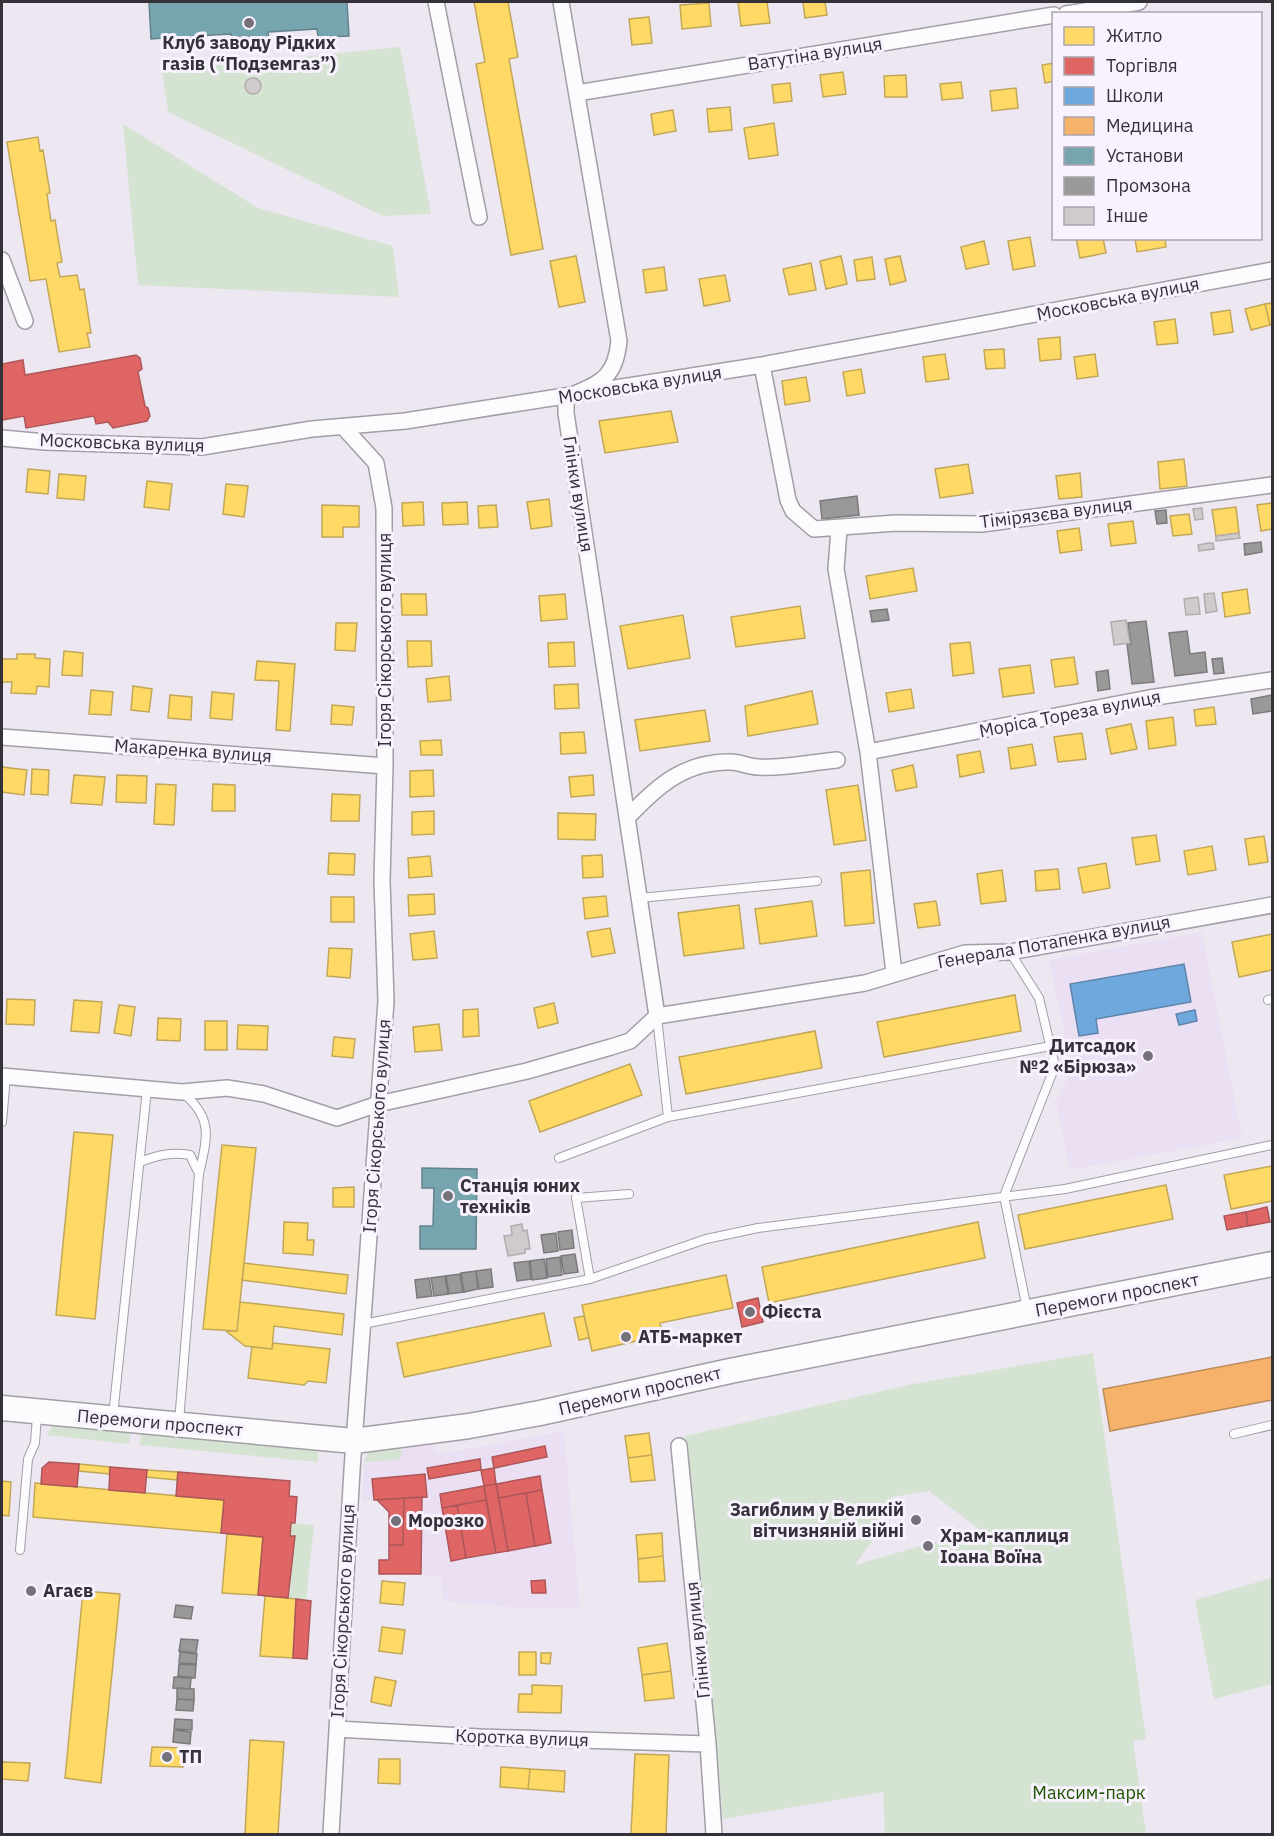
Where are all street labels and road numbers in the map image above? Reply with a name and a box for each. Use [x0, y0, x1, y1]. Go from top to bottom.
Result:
street label: Ватутіна вулиця [746, 32, 884, 76]
street label: Московська вулиця [1035, 271, 1201, 326]
street label: Московська вулиця [557, 360, 723, 409]
street label: Московська вулиця [39, 428, 205, 457]
street label: Глінки вулиця [558, 434, 599, 554]
street label: Тімірязєва вулиця [978, 492, 1134, 533]
street label: Ігоря Сікорського вулиця [373, 533, 396, 747]
street label: Моріса Тореза вулиця [977, 685, 1163, 742]
street label: Макаренка вулиця [114, 734, 273, 767]
street label: Генерала Потапенка вулиця [936, 910, 1172, 973]
street label: Ігоря Сікорського вулиця [358, 1018, 395, 1234]
street label: Перемоги проспект [1033, 1267, 1201, 1322]
street label: Перемоги проспект [556, 1360, 724, 1420]
street label: Перемоги проспект [76, 1404, 244, 1441]
street label: Ігоря Сікорського вулиця [325, 1503, 360, 1719]
street label: Глінки вулиця [680, 1580, 715, 1700]
street label: Коротка вулиця [455, 1724, 589, 1751]

